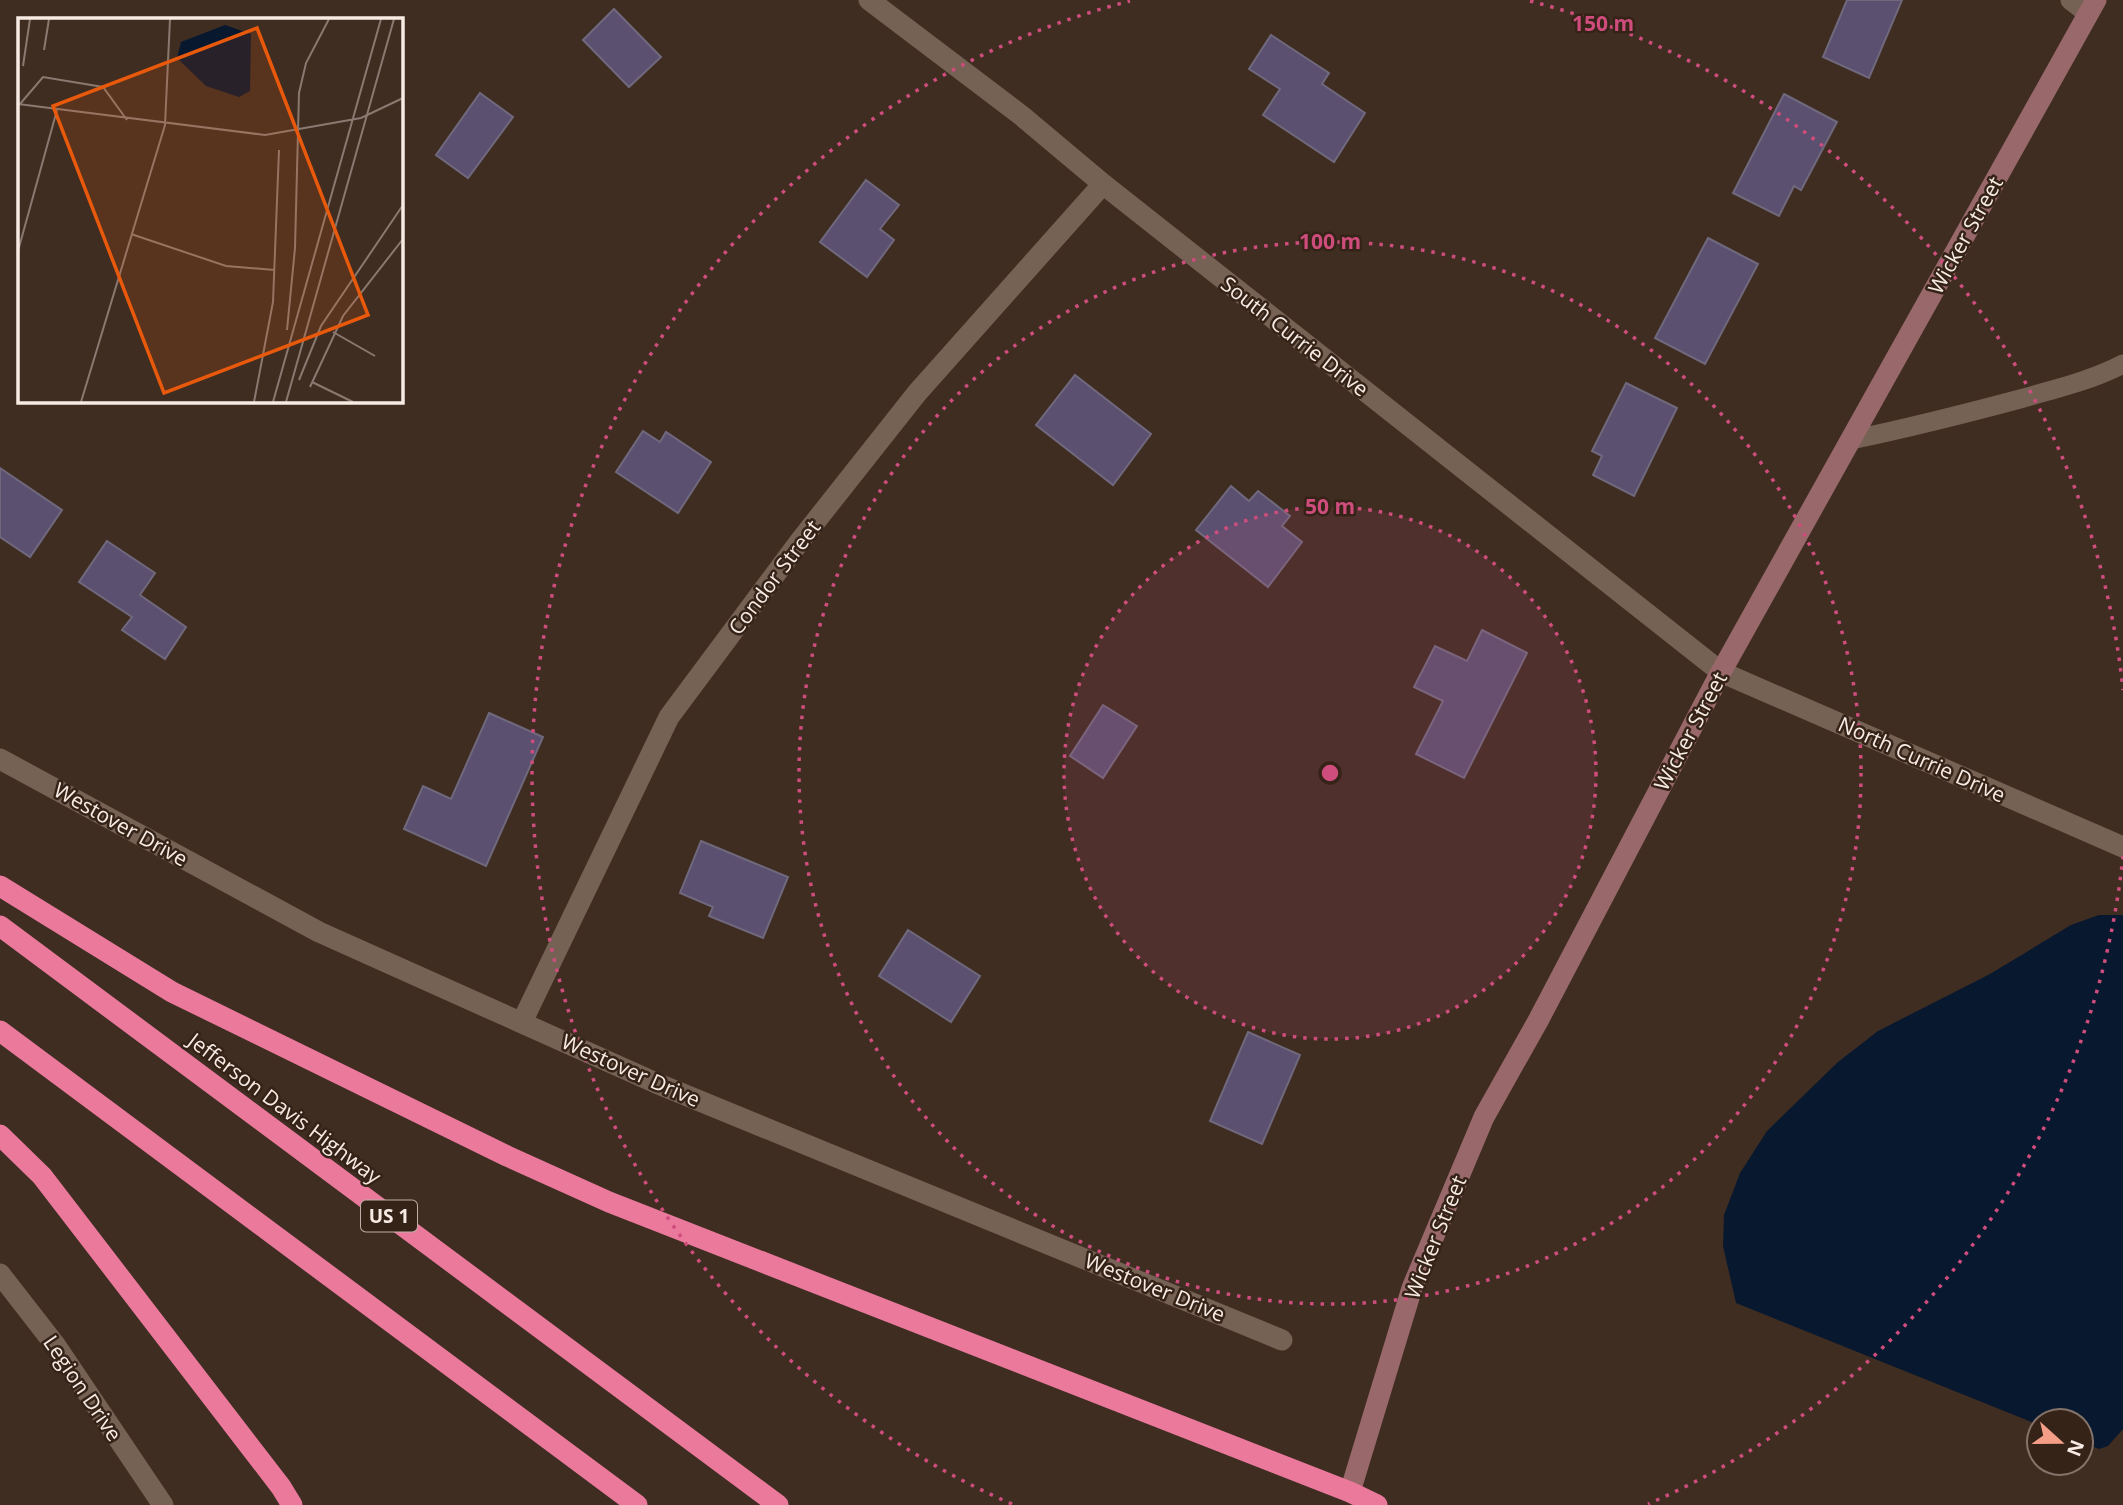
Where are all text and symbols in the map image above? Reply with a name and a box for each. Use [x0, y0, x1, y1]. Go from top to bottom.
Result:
text: 150 m [1572, 9, 1634, 37]
inset map [18, 18, 402, 402]
street label: Wicker Street [1921, 171, 2009, 299]
text: 100 m [1299, 227, 1361, 255]
street label: South Currie Drive [1215, 270, 1375, 402]
text: 50 m [1305, 492, 1355, 520]
street label: Condor Street [722, 514, 826, 640]
street label: Wicker Street [1647, 667, 1733, 795]
street label: North Currie Drive [1834, 710, 2010, 808]
centre of rings [1318, 761, 1342, 785]
street label: Westover Drive [49, 776, 193, 872]
street label: Jefferson Davis Highway [181, 1025, 387, 1190]
street label: Westover Drive [557, 1027, 705, 1113]
street label: Wicker Street [1398, 1171, 1472, 1303]
road number: US 1 [361, 1200, 417, 1232]
street label: Westover Drive [1081, 1246, 1229, 1328]
street label: Legion Drive [37, 1330, 129, 1446]
north arrow [2025, 1407, 2095, 1477]
text: N [2061, 1436, 2091, 1460]

